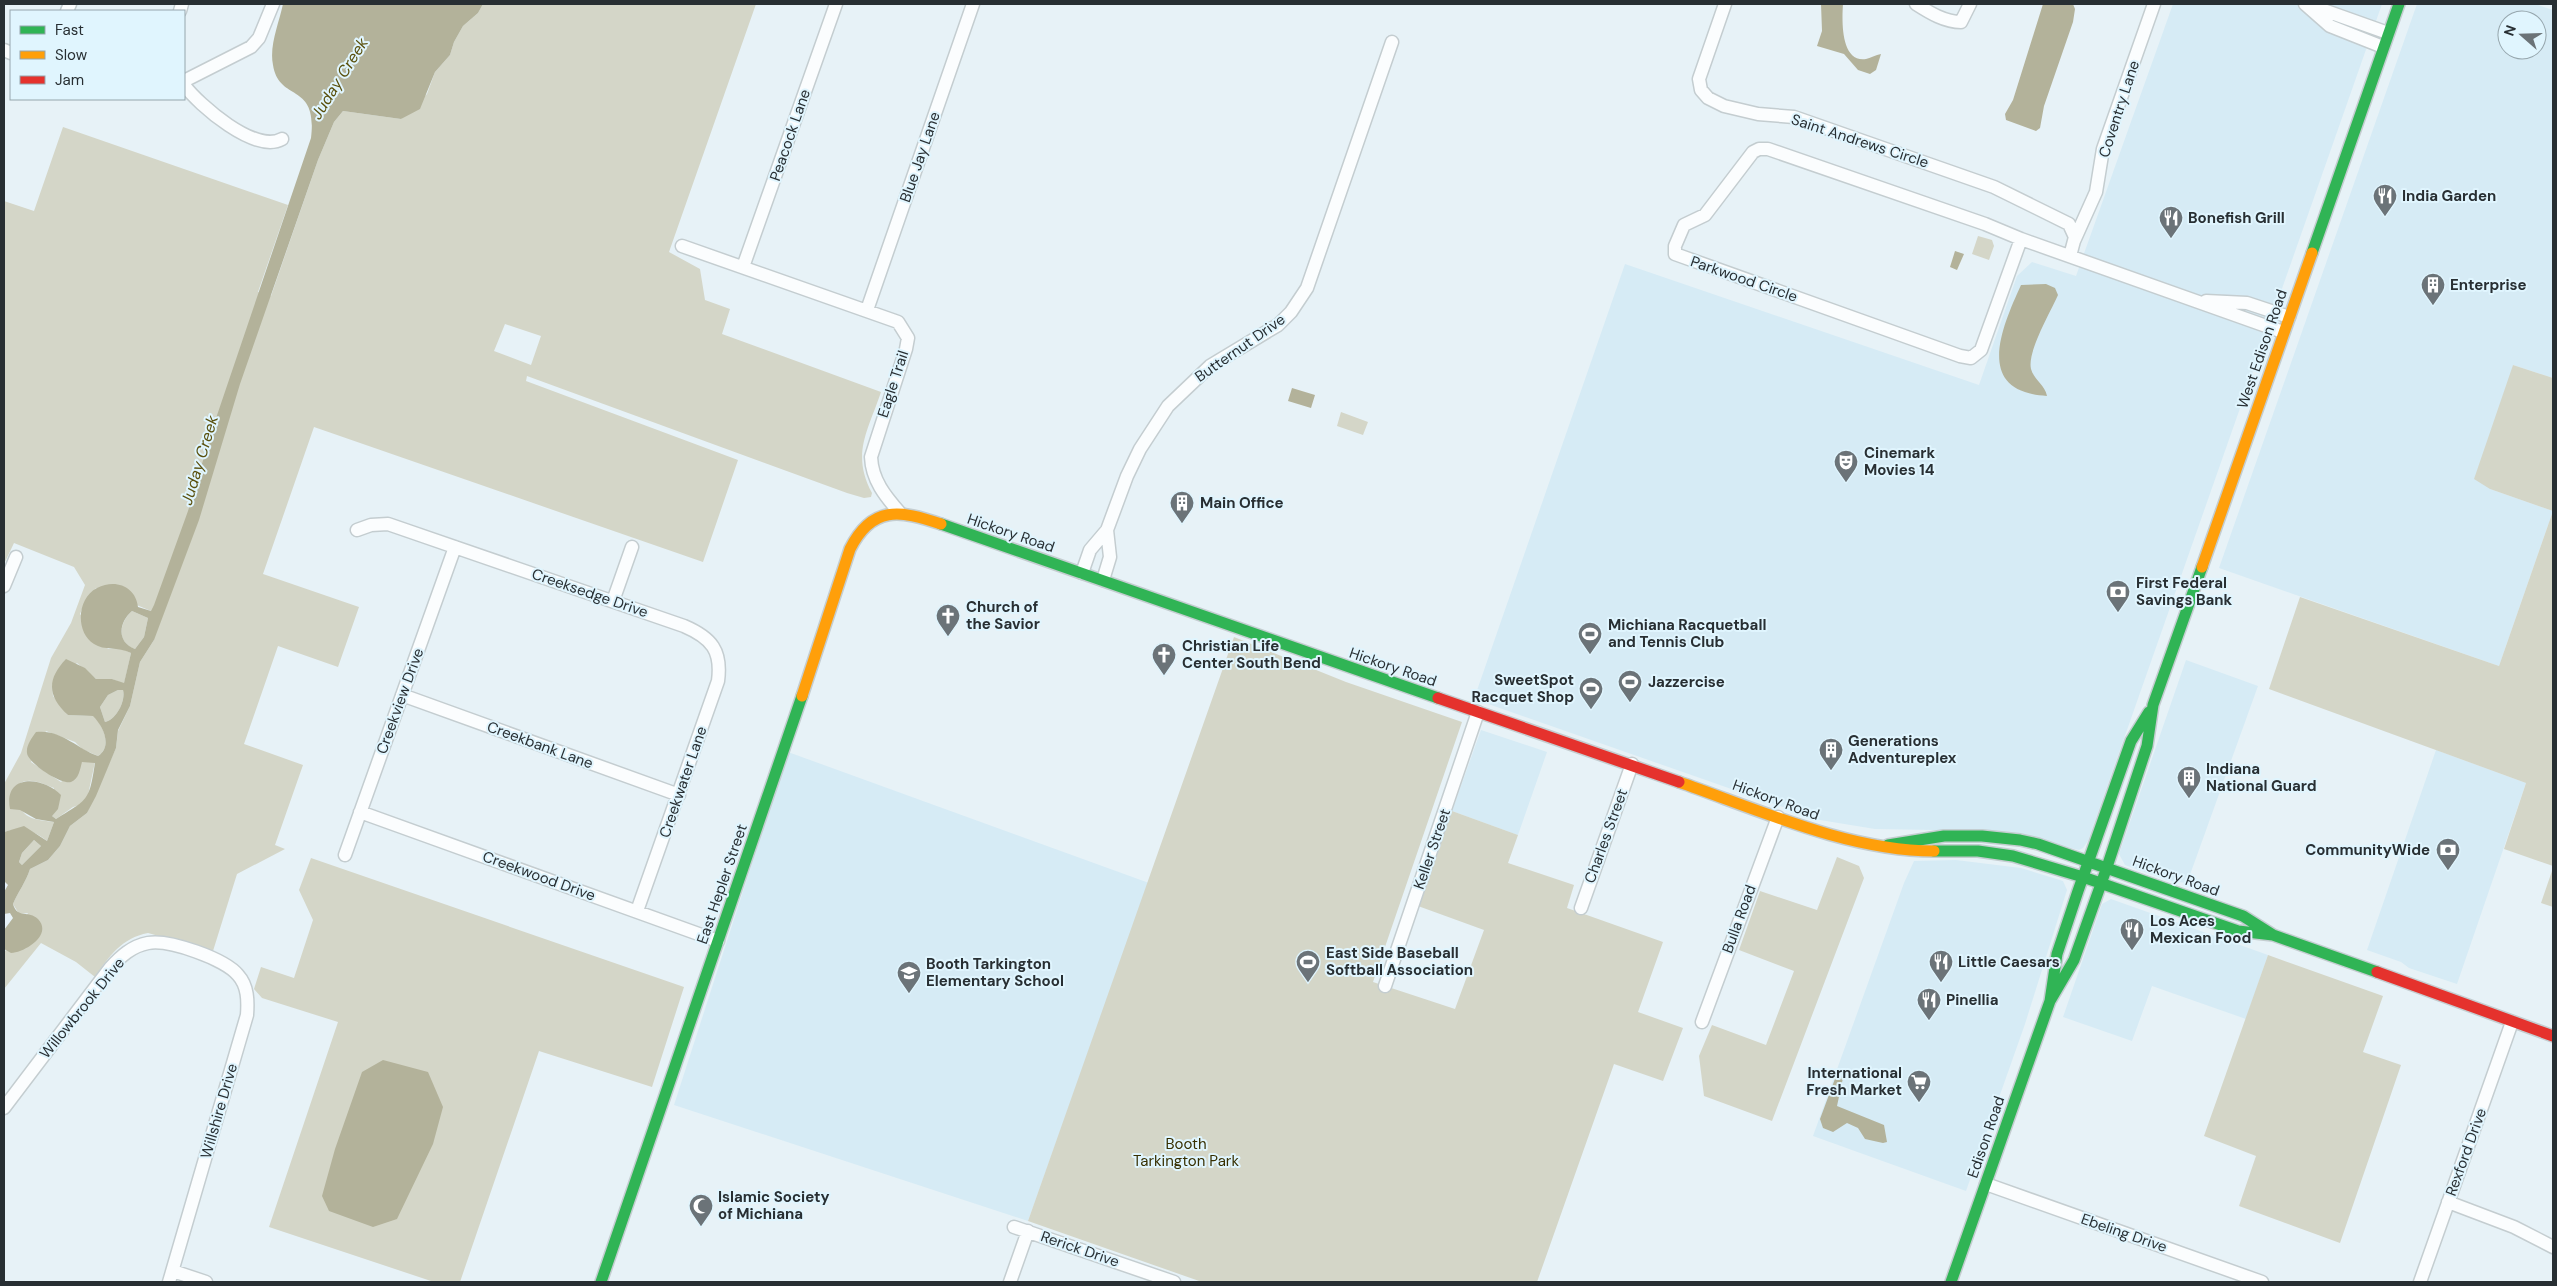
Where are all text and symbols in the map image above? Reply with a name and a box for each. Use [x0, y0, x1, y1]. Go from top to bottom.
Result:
legend [10, 10, 185, 100]
north arrow [2497, 10, 2547, 60]
text: Fast [55, 20, 84, 40]
text: N [2500, 23, 2520, 38]
water label: Juday Creek [306, 33, 373, 123]
text: Slow [55, 45, 88, 65]
street label: Coventry Lane [2094, 58, 2144, 160]
text: Jam [55, 70, 84, 90]
street label: Peacock Lane [765, 86, 815, 184]
street label: Blue Jay Lane [895, 109, 945, 205]
street label: Saint Andrews Circle [1789, 109, 1931, 173]
restaurant icon: India Garden [2372, 183, 2398, 217]
place label: India Garden [2402, 186, 2496, 206]
restaurant icon: Bonefish Grill [2158, 205, 2184, 239]
place label: Bonefish Grill [2188, 208, 2285, 228]
street label: Parkwood Circle [1688, 251, 1800, 307]
building icon: Enterprise [2420, 272, 2446, 306]
place label: Enterprise [2450, 275, 2527, 295]
street label: West Edison Road [2232, 287, 2292, 411]
street label: Butternut Drive [1191, 309, 1289, 387]
street label: Eagle Trail [873, 348, 913, 420]
water label: Juday Creek [176, 412, 223, 507]
place label: Cinemark Movies 14 [1864, 443, 1936, 480]
theatre icon: Cinemark Movies 14 [1833, 449, 1859, 483]
building icon: Main Office [1169, 490, 1195, 524]
place label: Main Office [1200, 493, 1284, 513]
street label: Hickory Road [965, 509, 1057, 557]
street label: Creeksedge Drive [529, 564, 651, 622]
place label: First Federal Savings Bank [2136, 573, 2233, 610]
bank icon: First Federal Savings Bank [2105, 579, 2131, 613]
place label: Church of the Savior [966, 597, 1040, 634]
church icon: Church of the Savior [935, 603, 961, 637]
place label: Michiana Racquetball and Tennis Club [1608, 615, 1766, 652]
sports icon: Michiana Racquetball and Tennis Club [1577, 621, 1603, 655]
place label: Christian Life Center South Bend [1182, 636, 1321, 673]
church icon: Christian Life Center South Bend [1151, 642, 1177, 676]
street label: Hickory Road [1347, 643, 1439, 691]
street label: Creekview Drive [372, 645, 428, 757]
sports icon: Jazzercise [1617, 669, 1643, 703]
place label: SweetSpot Racquet Shop [1472, 670, 1574, 707]
place label: Jazzercise [1648, 672, 1725, 692]
sports icon: SweetSpot Racquet Shop [1578, 676, 1604, 710]
street label: Creekbank Lane [484, 717, 596, 773]
street label: Creekwater Lane [655, 724, 711, 840]
place label: Generations Adventureplex [1848, 731, 1957, 768]
building icon: Generations Adventureplex [1818, 737, 1844, 771]
place label: Indiana National Guard [2206, 759, 2317, 796]
building icon: Indiana National Guard [2176, 765, 2202, 799]
street label: Hickory Road [1730, 775, 1822, 825]
street label: Charles Street [1580, 786, 1632, 886]
street label: Keller Street [1409, 806, 1455, 892]
street label: East Hepler Street [692, 821, 752, 947]
bank icon: CommunityWide [2435, 837, 2461, 871]
place label: CommunityWide [2305, 840, 2430, 860]
street label: Creekwood Drive [480, 846, 598, 906]
street label: Hickory Road [2130, 851, 2222, 901]
street label: Bulla Road [1717, 882, 1761, 956]
place label: Los Aces Mexican Food [2150, 911, 2251, 948]
restaurant icon: Los Aces Mexican Food [2119, 917, 2145, 951]
place label: East Side Baseball Softball Association [1326, 943, 1473, 980]
sports icon: East Side Baseball Softball Association [1295, 949, 1321, 983]
restaurant icon: Little Caesars [1928, 949, 1954, 983]
place label: Little Caesars [1958, 952, 2060, 972]
street label: Willowbrook Drive [35, 953, 129, 1063]
place label: Booth Tarkington Elementary School [926, 954, 1064, 991]
school or university icon: Booth Tarkington Elementary School [896, 960, 922, 994]
restaurant icon: Pinellia [1916, 987, 1942, 1021]
place label: Pinellia [1946, 990, 1999, 1010]
street label: Willshire Drive [196, 1061, 242, 1161]
place label: International Fresh Market [1806, 1063, 1902, 1100]
supermarket icon: International Fresh Market [1906, 1069, 1932, 1103]
street label: Edison Road [1963, 1093, 2009, 1181]
street label: Rexford Drive [2441, 1105, 2491, 1199]
park label: Booth Tarkington Park [1133, 1134, 1239, 1171]
place label: Islamic Society of Michiana [718, 1187, 830, 1224]
mosque icon: Islamic Society of Michiana [688, 1193, 714, 1227]
street label: Ebeling Drive [2078, 1209, 2170, 1257]
street label: Rerick Drive [1038, 1226, 1122, 1272]

